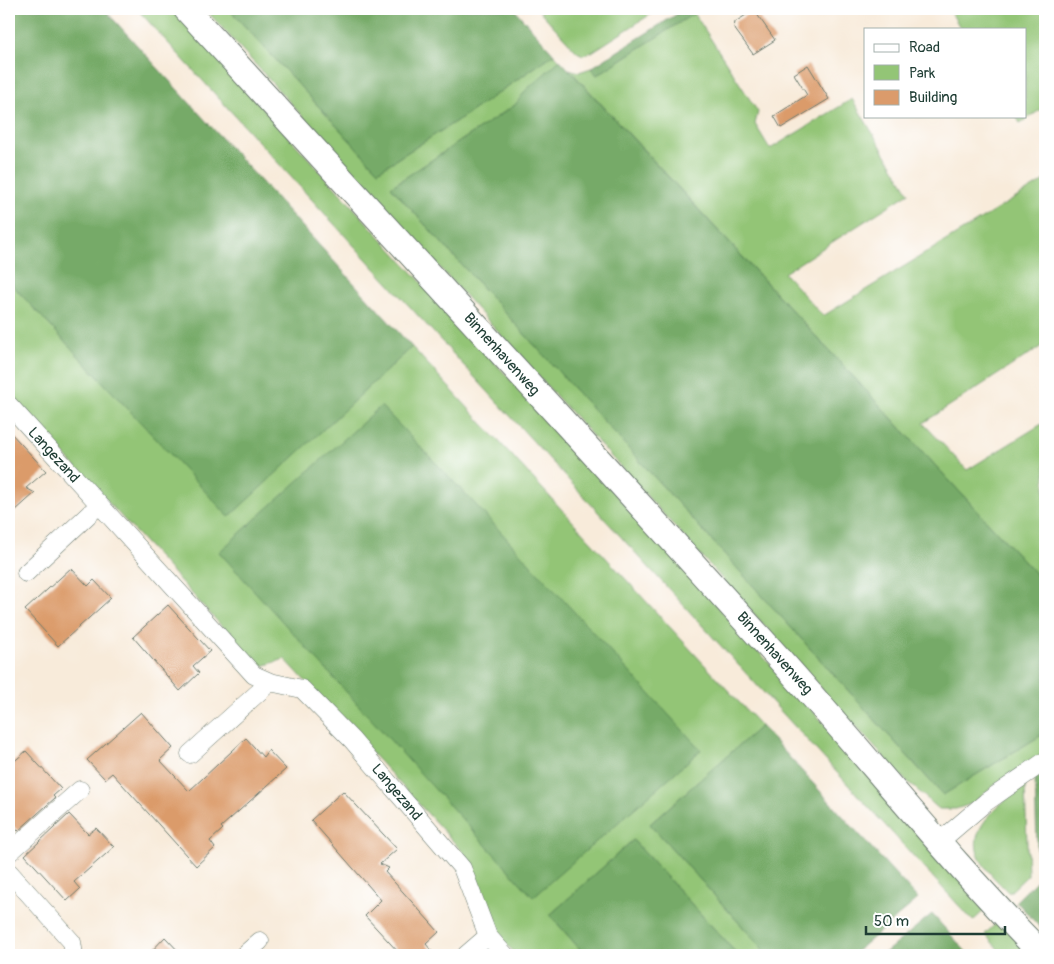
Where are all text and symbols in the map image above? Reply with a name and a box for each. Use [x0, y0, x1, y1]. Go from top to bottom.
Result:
legend [864, 28, 1026, 118]
text: Road [909, 38, 940, 57]
text: Park [909, 64, 936, 83]
text: Building [909, 88, 957, 107]
street label: Binnenhavenweg [459, 309, 544, 400]
street label: Langezand [24, 423, 84, 487]
street label: Binnenhavenweg [732, 608, 817, 699]
street label: Langezand [367, 760, 426, 825]
scale bar [866, 904, 1005, 936]
text: 50 m [874, 912, 909, 931]

